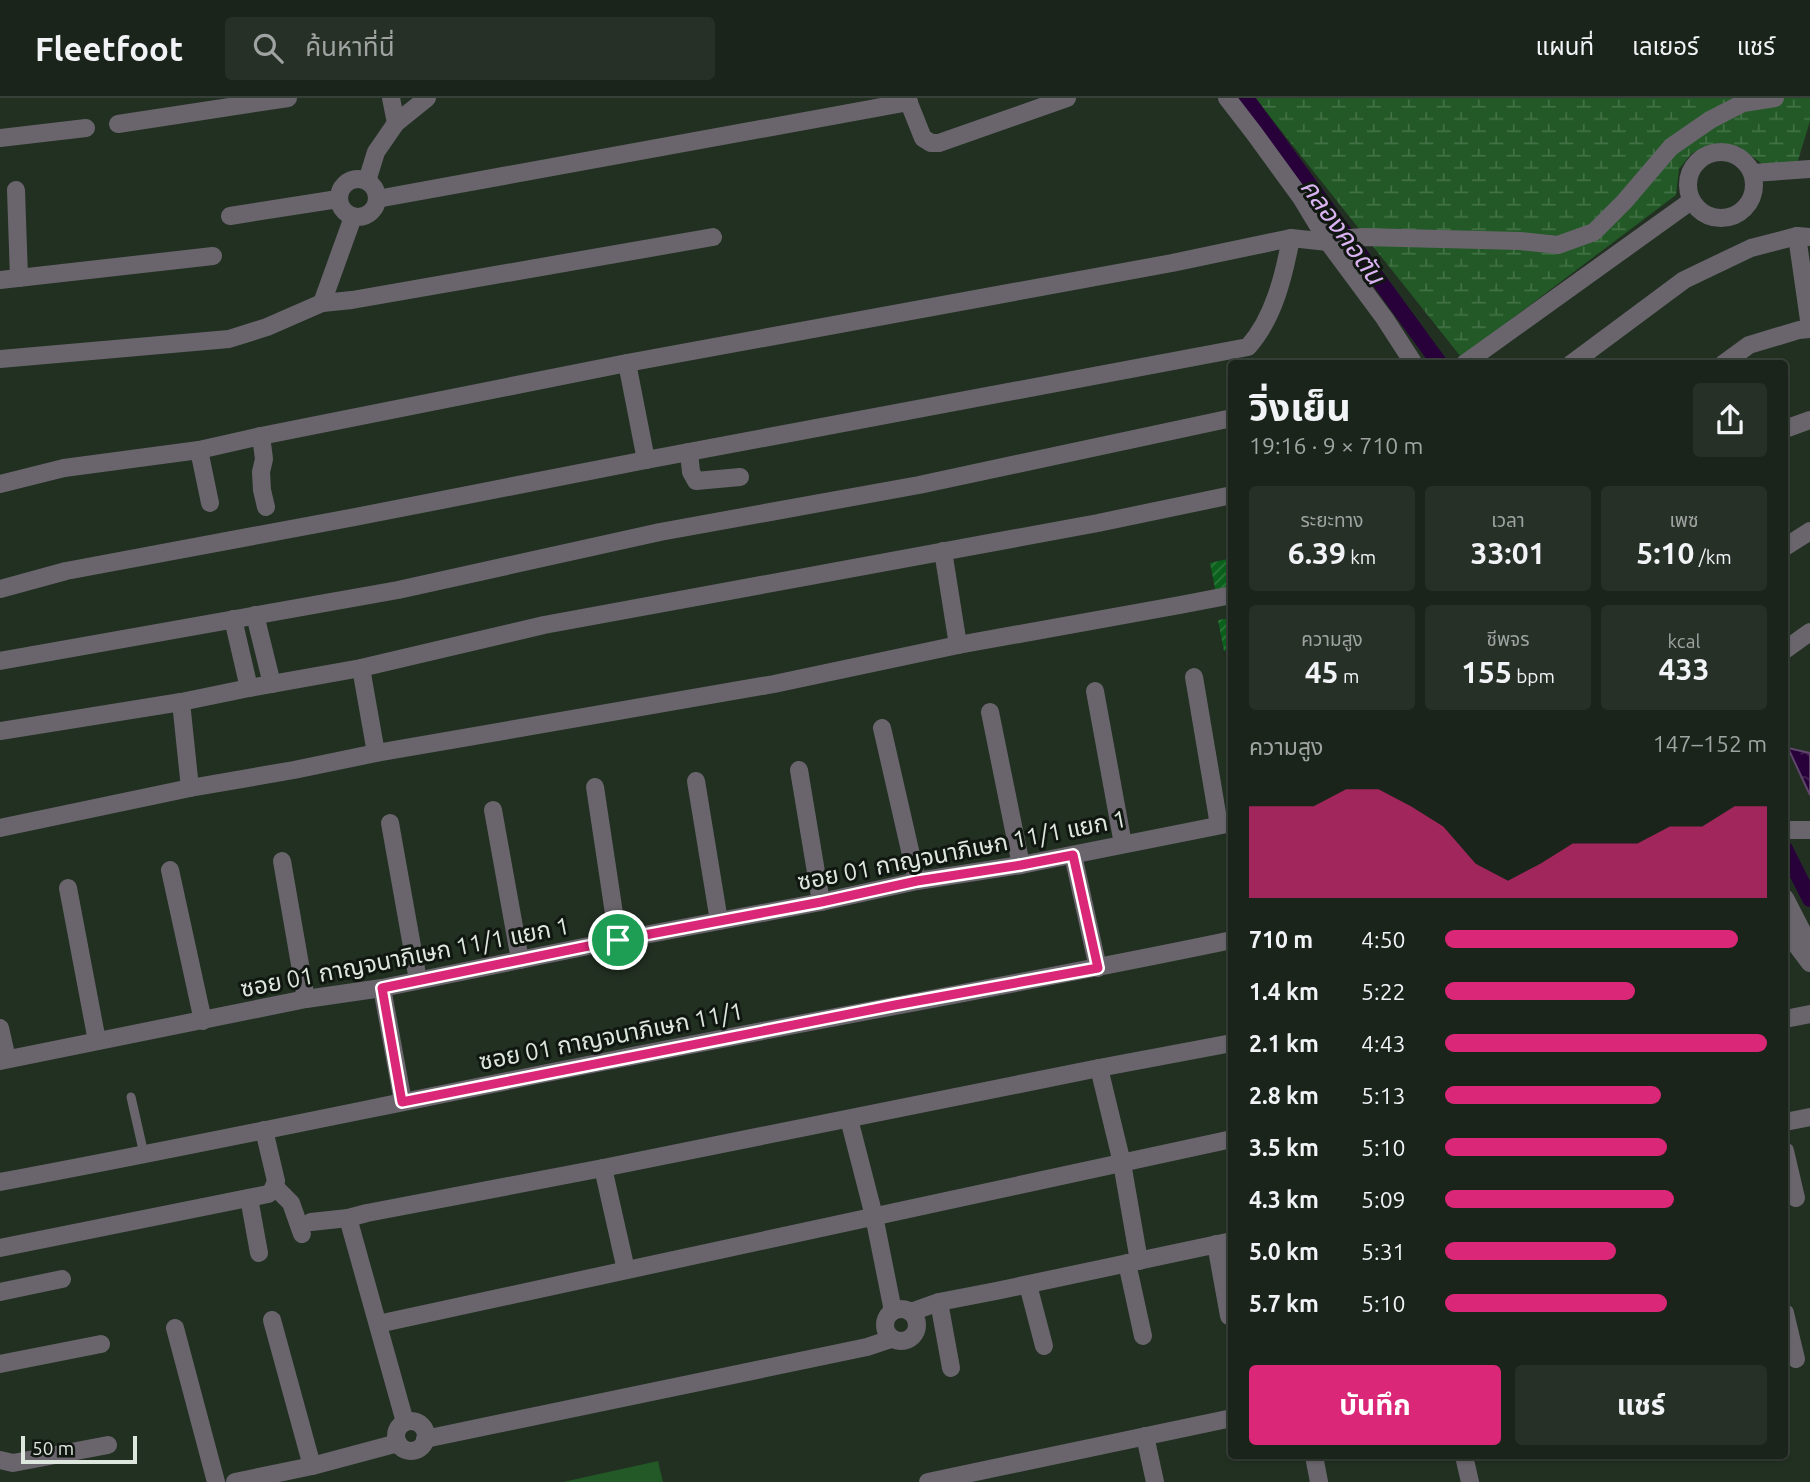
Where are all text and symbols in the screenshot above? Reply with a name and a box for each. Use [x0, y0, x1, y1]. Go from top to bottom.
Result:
search box [225, 17, 715, 80]
icon: search [249, 29, 287, 67]
text: Fleetfoot [35, 30, 183, 67]
text: ค้นหาที่นี่ [305, 32, 395, 61]
text: แผนที่ [1536, 33, 1594, 60]
text: เลเยอร์ [1632, 33, 1699, 60]
text: แชร์ [1737, 33, 1775, 60]
water label: คลองคอตัน [1295, 173, 1392, 291]
button: share [1693, 383, 1767, 457]
text: วิ่งเย็น [1249, 386, 1351, 428]
text: 19:16 · 9 × 710 m [1249, 433, 1423, 458]
text: ระยะทาง [1301, 509, 1363, 531]
text: เวลา [1491, 509, 1525, 531]
text: เพซ [1669, 509, 1699, 531]
text: 6.39 [1288, 536, 1346, 570]
text: 33:01 [1470, 536, 1546, 570]
text: 5:10 [1636, 536, 1694, 570]
text: km [1346, 546, 1376, 568]
text: /km [1694, 546, 1732, 568]
text: ความสูง [1301, 628, 1363, 650]
text: ชีพจร [1486, 628, 1530, 650]
text: kcal [1668, 630, 1700, 652]
text: 433 [1659, 652, 1709, 686]
text: 45 [1305, 655, 1339, 689]
text: 155 [1461, 655, 1512, 689]
text: m [1339, 665, 1359, 687]
text: bpm [1512, 665, 1555, 687]
text: 147–152 m [1653, 731, 1767, 756]
text: ความสูง [1249, 734, 1323, 759]
street label: ซอย 01 กาญจนาภิเษก 11/1 แยก 1 [795, 805, 1129, 895]
pin [588, 910, 648, 970]
street label: ซอย 01 กาญจนาภิเษก 11/1 แยก 1 [238, 912, 572, 1002]
icon: arrive [599, 921, 637, 959]
text: 710 m [1249, 927, 1313, 952]
text: 4:50 [1361, 927, 1406, 952]
text: 1.4 km [1249, 979, 1319, 1004]
text: 5:22 [1361, 979, 1406, 1004]
street label: ซอย 01 กาญจนาภิเษก 11/1 [477, 997, 745, 1075]
text: 2.1 km [1249, 1031, 1319, 1056]
text: 4:43 [1361, 1031, 1406, 1056]
text: 2.8 km [1249, 1083, 1319, 1108]
text: 5:13 [1361, 1083, 1406, 1108]
text: 3.5 km [1249, 1135, 1319, 1160]
text: 5:10 [1361, 1135, 1406, 1160]
text: 4.3 km [1249, 1187, 1319, 1212]
text: 5:09 [1361, 1187, 1406, 1212]
text: 5.0 km [1249, 1239, 1319, 1264]
text: 5:31 [1361, 1239, 1406, 1264]
text: 5.7 km [1249, 1291, 1319, 1316]
text: 5:10 [1361, 1291, 1406, 1316]
button: บันทึก [1249, 1365, 1501, 1445]
button: แชร์ [1515, 1365, 1767, 1445]
scale bar [21, 1433, 136, 1465]
text: 50 m [32, 1437, 74, 1459]

